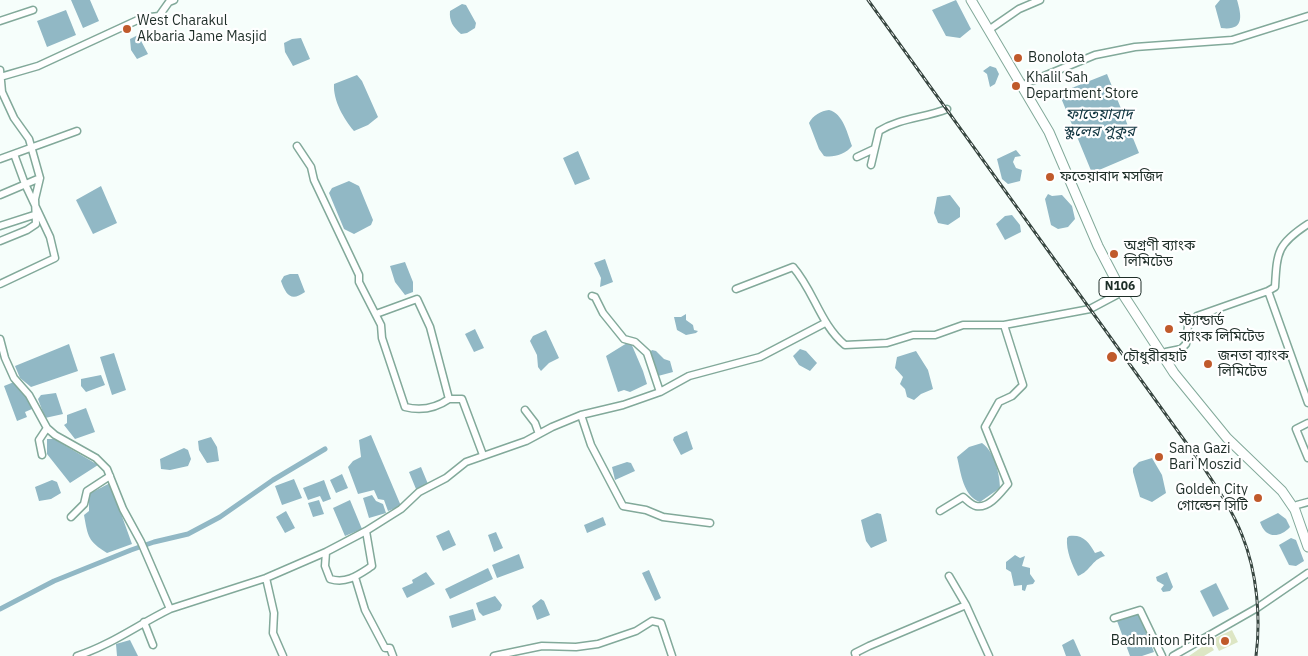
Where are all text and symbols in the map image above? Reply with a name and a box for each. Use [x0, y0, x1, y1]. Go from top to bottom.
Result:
place label: West Charakul Akbaria Jame Masjid [137, 13, 267, 46]
marker: West Charakul Akbaria Jame Masjid [121, 23, 133, 35]
place label: Bonolota [1028, 50, 1085, 66]
marker: Bonolota [1012, 52, 1024, 64]
place label: Khalil Sah Department Store [1026, 70, 1138, 102]
marker: Khalil Sah Department Store [1010, 80, 1022, 92]
water label: ফাতেয়াবাদ স্কুলের পুকুর [1063, 106, 1135, 141]
place label: ফতেয়াবাদ মসজিদ [1060, 169, 1163, 185]
marker: ফতেয়াবাদ মসজিদ [1044, 171, 1056, 183]
place label: অগ্রণী ব্যাংক লিমিটেড [1124, 238, 1195, 270]
marker: অগ্রণী ব্যাংক লিমিটেড [1108, 248, 1120, 260]
road number: N106 [1099, 278, 1141, 296]
place label: স্ট্যান্ডার্ড ব্যাংক লিমিটেড [1179, 313, 1265, 346]
marker: স্ট্যান্ডার্ড ব্যাংক লিমিটেড [1163, 323, 1175, 335]
place label: জনতা ব্যাংক লিমিটেড [1218, 348, 1289, 381]
place label: চৌধুরীরহাট [1123, 349, 1187, 365]
marker: চৌধুরীরহাট [1105, 350, 1119, 364]
marker: জনতা ব্যাংক লিমিটেড [1202, 358, 1214, 370]
place label: Sana Gazi Bari Moszid [1169, 441, 1242, 474]
marker: Sana Gazi Bari Moszid [1153, 451, 1165, 463]
place label: Golden City গোল্ডেন সিটি [1175, 482, 1248, 514]
marker: Golden City গোল্ডেন সিটি [1252, 492, 1264, 504]
place label: Badminton Pitch [1111, 633, 1215, 649]
marker: Badminton Pitch [1219, 635, 1231, 647]

